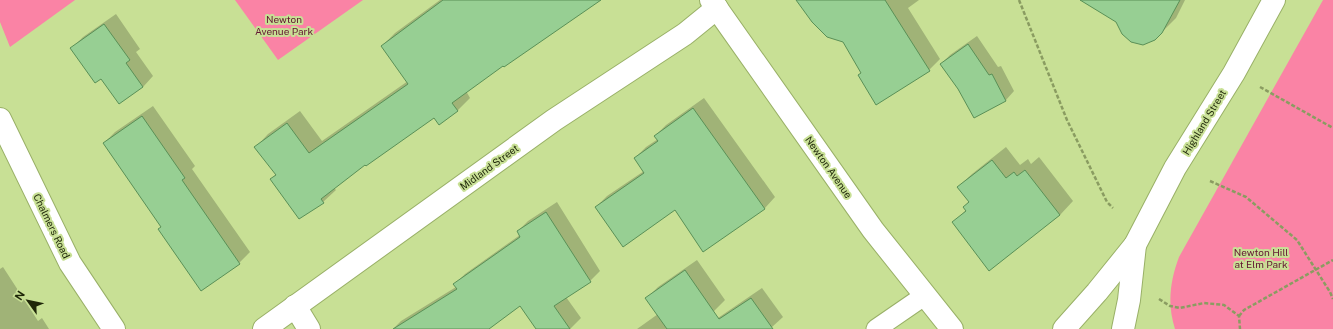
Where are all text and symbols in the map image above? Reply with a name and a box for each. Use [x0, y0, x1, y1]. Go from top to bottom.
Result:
park label: Newton Avenue Park [255, 13, 313, 37]
street label: Highland Street [1180, 87, 1228, 157]
street label: Newton Avenue [803, 134, 855, 201]
street label: Midland Street [457, 142, 521, 192]
street label: Chalmers Road [31, 192, 73, 260]
park label: Newton Hill at Elm Park [1234, 246, 1288, 270]
north arrow [8, 281, 48, 321]
text: N [12, 289, 27, 302]

